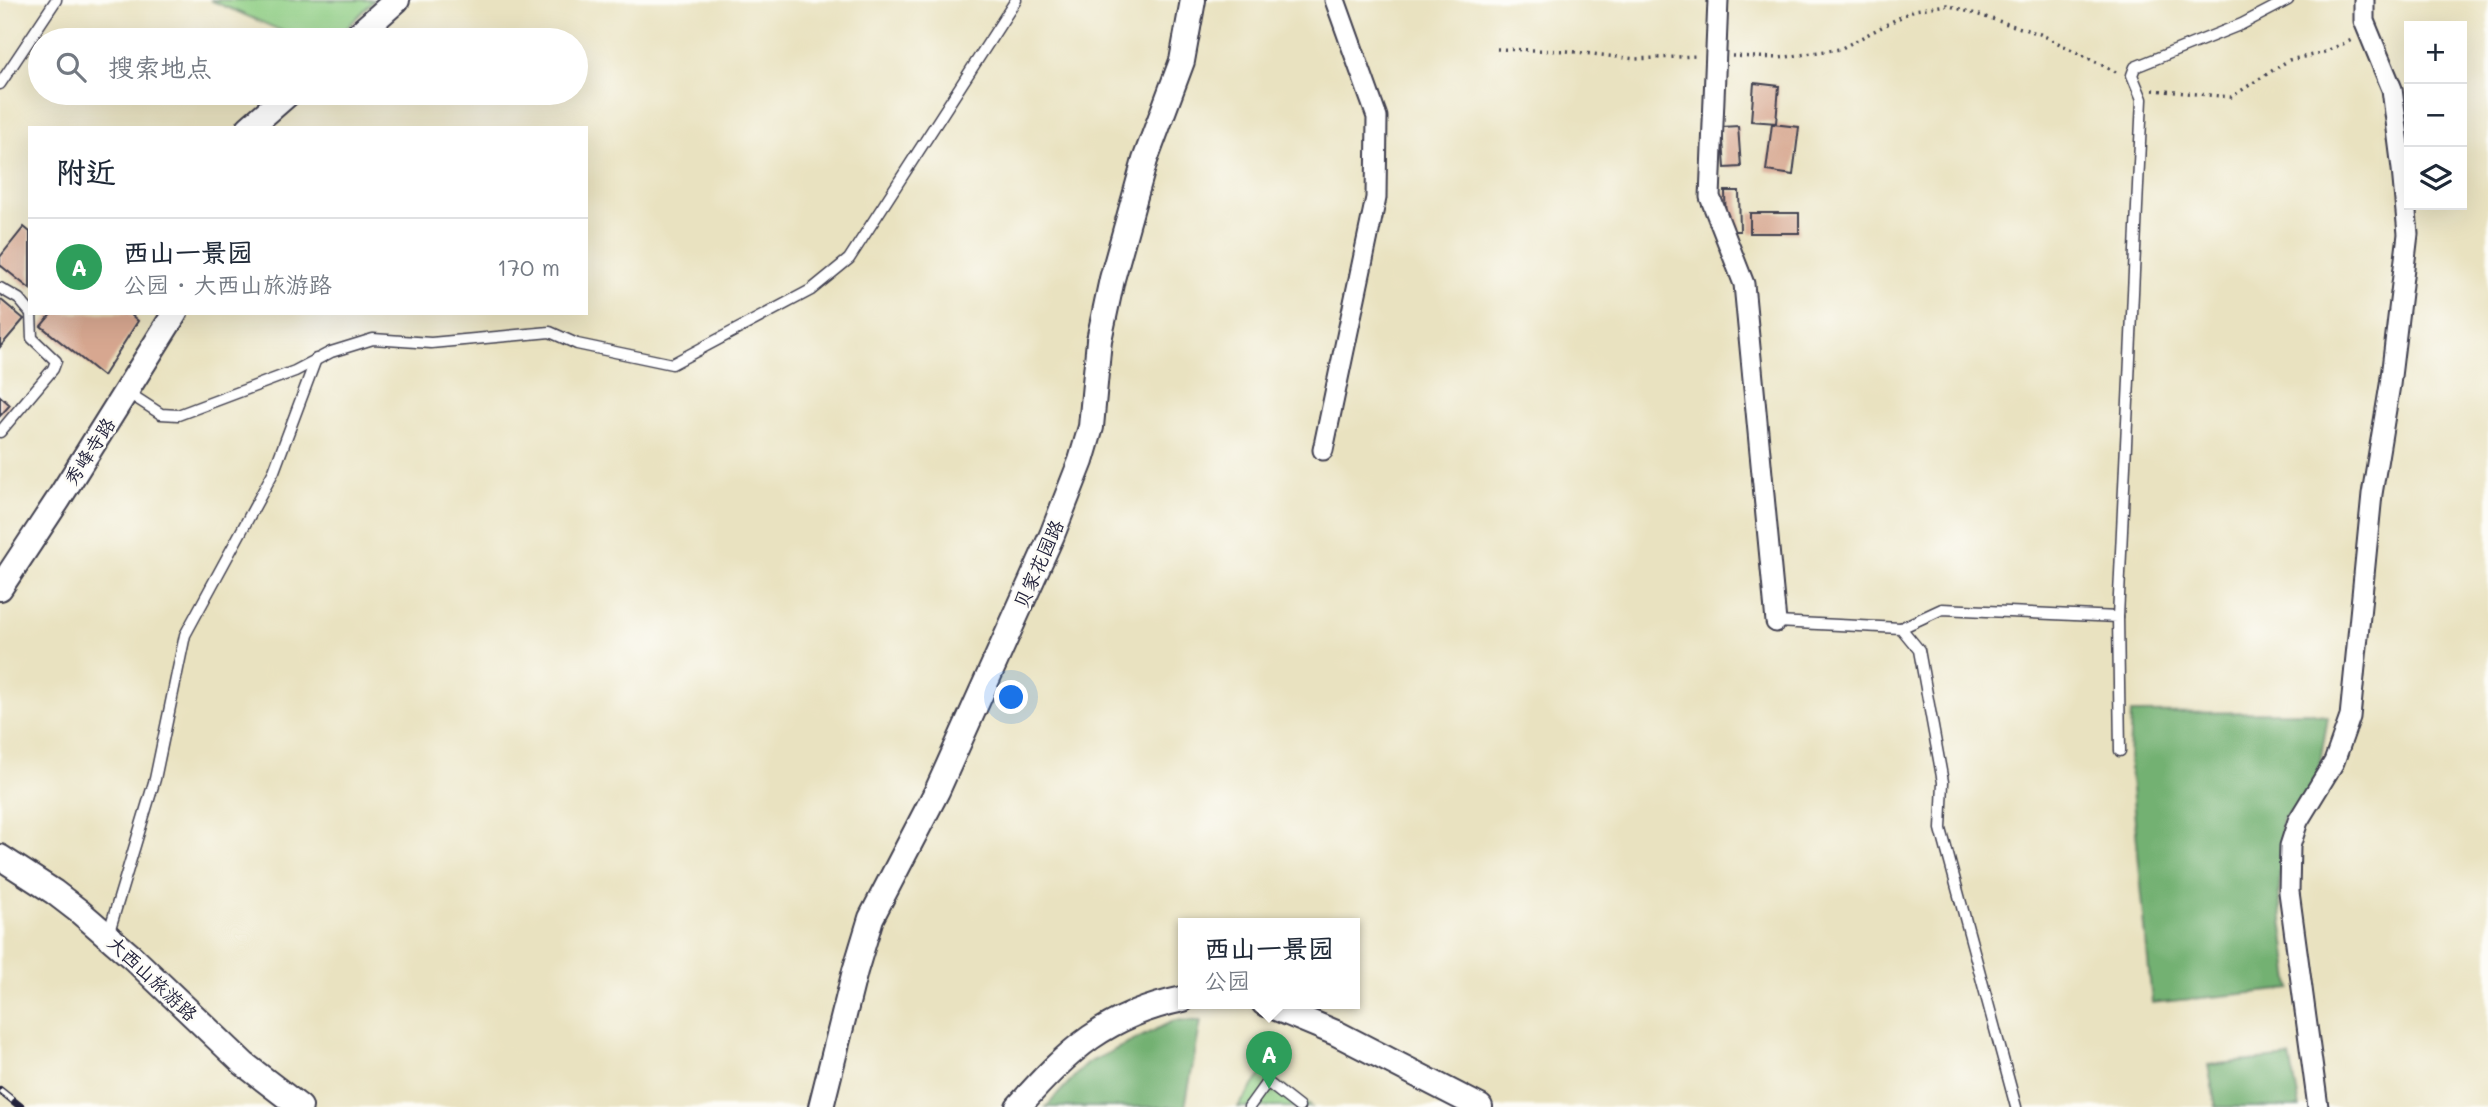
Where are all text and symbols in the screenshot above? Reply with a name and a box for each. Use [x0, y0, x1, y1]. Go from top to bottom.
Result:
map controls [2404, 21, 2467, 210]
button: + [2404, 21, 2467, 84]
search box [28, 28, 588, 105]
icon: search [52, 48, 90, 86]
text: 搜索地点 [108, 50, 212, 84]
button: − [2404, 84, 2467, 147]
button: layers [2404, 147, 2467, 210]
text: 附近 [56, 151, 116, 191]
text: 西山一景园 [123, 235, 253, 269]
text: A [71, 252, 87, 282]
text: 170 m [497, 252, 560, 282]
text: 公园 · 大西山旅游路 [123, 269, 332, 299]
street label: 秀峰寺路 [58, 412, 120, 490]
street label: 贝家花园路 [1007, 516, 1069, 612]
your location [994, 680, 1028, 714]
popup [1178, 918, 1360, 1009]
street label: 大西山旅游路 [103, 930, 203, 1026]
text: 西山一景园 [1204, 931, 1334, 965]
text: 公园 [1204, 965, 1250, 995]
pin: A [1246, 1031, 1292, 1089]

